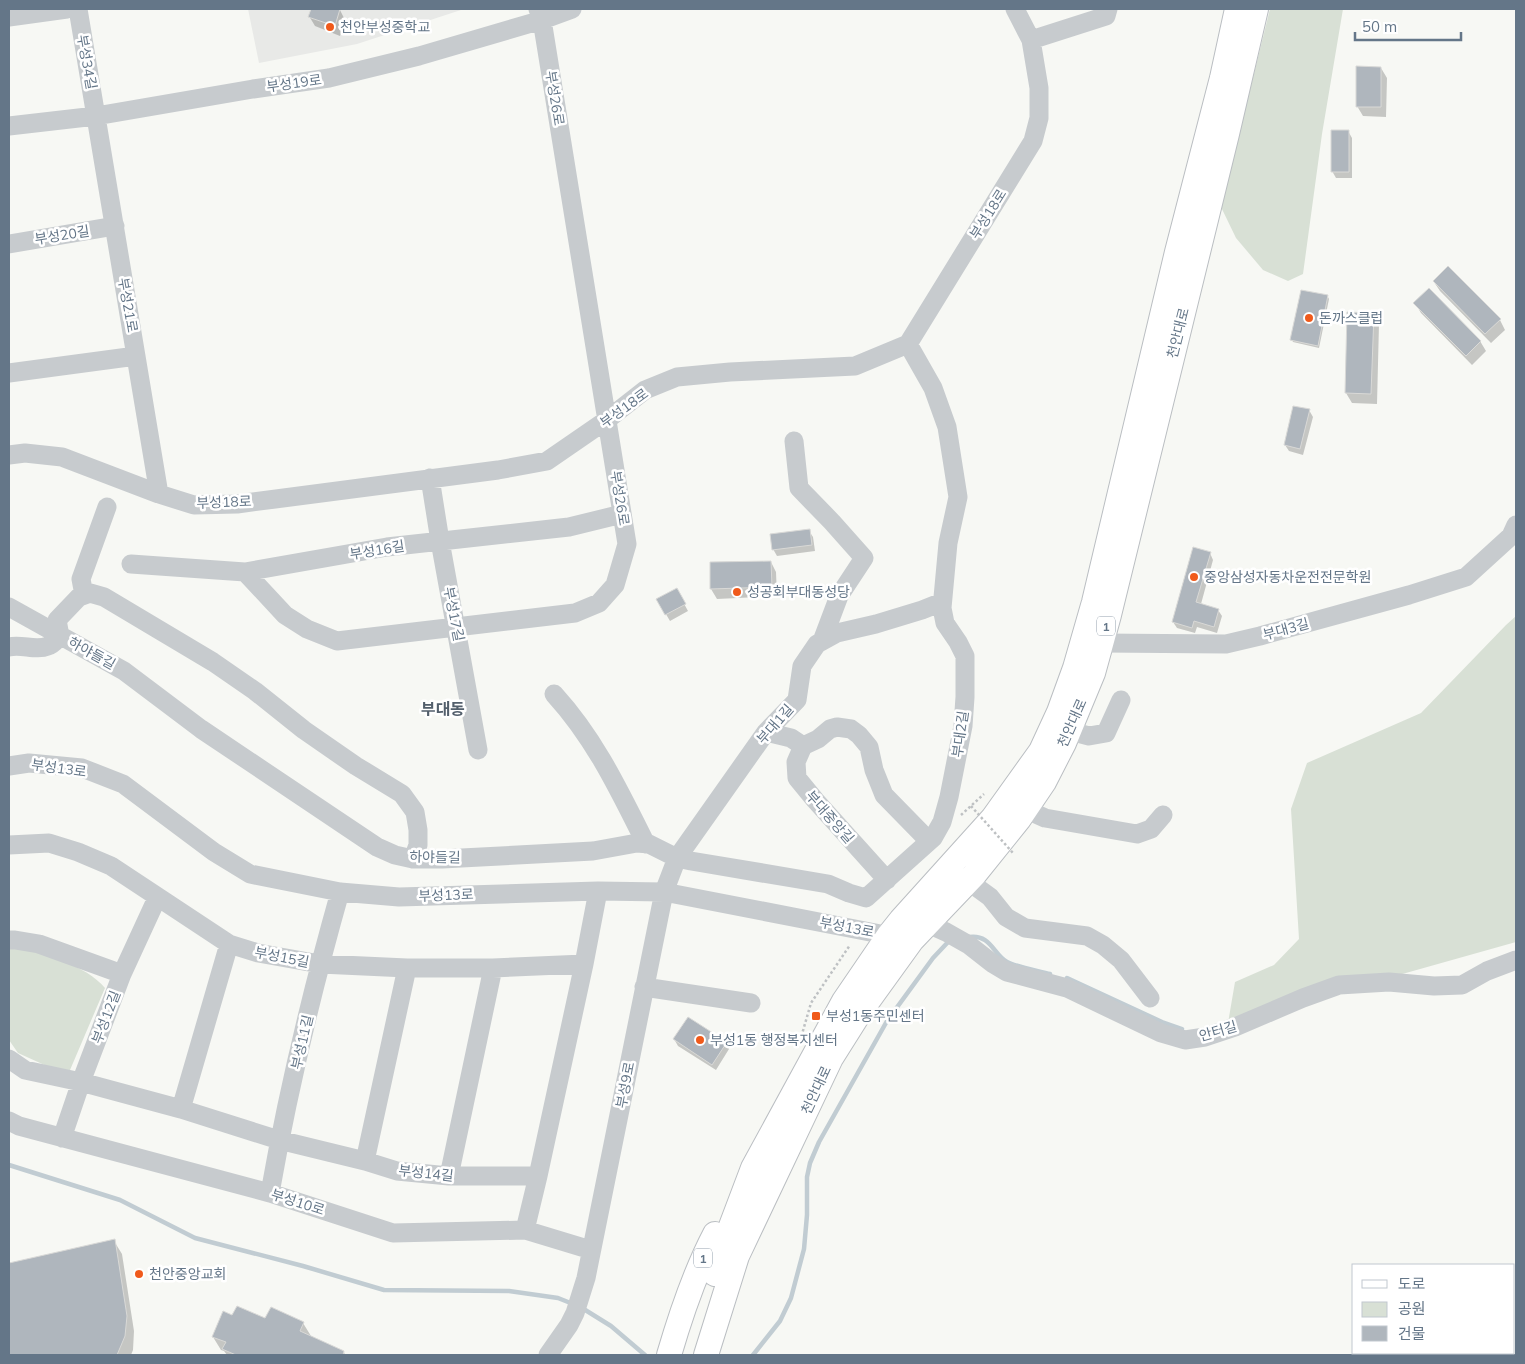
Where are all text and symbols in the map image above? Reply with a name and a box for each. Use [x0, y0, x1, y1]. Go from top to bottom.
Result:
scale bar [1355, 10, 1461, 42]
text: 50 m [1362, 17, 1397, 36]
place label: 천안부성중학교 [340, 18, 430, 36]
marker: 천안부성중학교 [324, 21, 336, 33]
street label: 부성34길 [73, 33, 101, 91]
street label: 부성26로 [542, 69, 568, 127]
street label: 부성19로 [265, 70, 323, 96]
street label: 부성18로 [966, 186, 1010, 242]
street label: 부성20길 [33, 222, 91, 248]
street label: 부성21로 [114, 276, 142, 334]
street label: 천안대로 [1163, 306, 1193, 360]
place label: 돈까스클럽 [1319, 309, 1383, 327]
marker: 돈까스클럽 [1303, 312, 1315, 324]
street label: 부성18로 [596, 384, 652, 432]
street label: 부성26로 [607, 469, 633, 527]
street label: 부성18로 [196, 492, 252, 512]
street label: 부성16길 [348, 537, 406, 563]
place label: 중앙삼성자동차운전전문학원 [1204, 568, 1371, 586]
marker: 중앙삼성자동차운전전문학원 [1188, 571, 1200, 583]
place label: 성공회부대동성당 [747, 583, 850, 601]
street label: 부성17길 [440, 585, 468, 643]
marker: 성공회부대동성당 [731, 586, 743, 598]
street label: 부대3길 [1261, 614, 1311, 644]
road number: 1 [1097, 616, 1115, 636]
street label: 하야들길 [65, 633, 119, 673]
street label: 천안대로 [1053, 696, 1091, 750]
district label: 부대동 [421, 699, 465, 719]
street label: 부대1길 [753, 700, 797, 748]
street label: 부대2길 [948, 709, 972, 759]
street label: 부성13로 [30, 755, 88, 781]
street label: 부대중앙길 [802, 787, 858, 847]
street label: 하야들길 [409, 848, 461, 866]
street label: 부성13로 [418, 885, 474, 905]
street label: 부성13로 [818, 913, 876, 941]
street label: 부성15길 [253, 943, 311, 971]
street label: 부성12길 [88, 988, 124, 1046]
place label: 부성1동주민센터 [826, 1007, 925, 1025]
marker: 부성1동주민센터 [810, 1010, 822, 1022]
street label: 부성11길 [287, 1013, 317, 1071]
street label: 안터길 [1197, 1017, 1239, 1045]
place label: 부성1동 행정복지센터 [710, 1031, 838, 1049]
marker: 부성1동 행정복지센터 [694, 1034, 706, 1046]
street label: 부성9로 [612, 1060, 638, 1110]
street label: 천안대로 [797, 1063, 835, 1117]
street label: 부성14길 [397, 1161, 455, 1185]
street label: 부성10로 [269, 1185, 327, 1219]
road number: 1 [694, 1248, 712, 1268]
legend [1352, 1264, 1515, 1354]
place label: 천안중앙교회 [149, 1265, 226, 1283]
marker: 천안중앙교회 [133, 1268, 145, 1280]
text: 도로 [1398, 1274, 1426, 1293]
text: 공원 [1398, 1299, 1426, 1318]
text: 건물 [1398, 1324, 1426, 1343]

